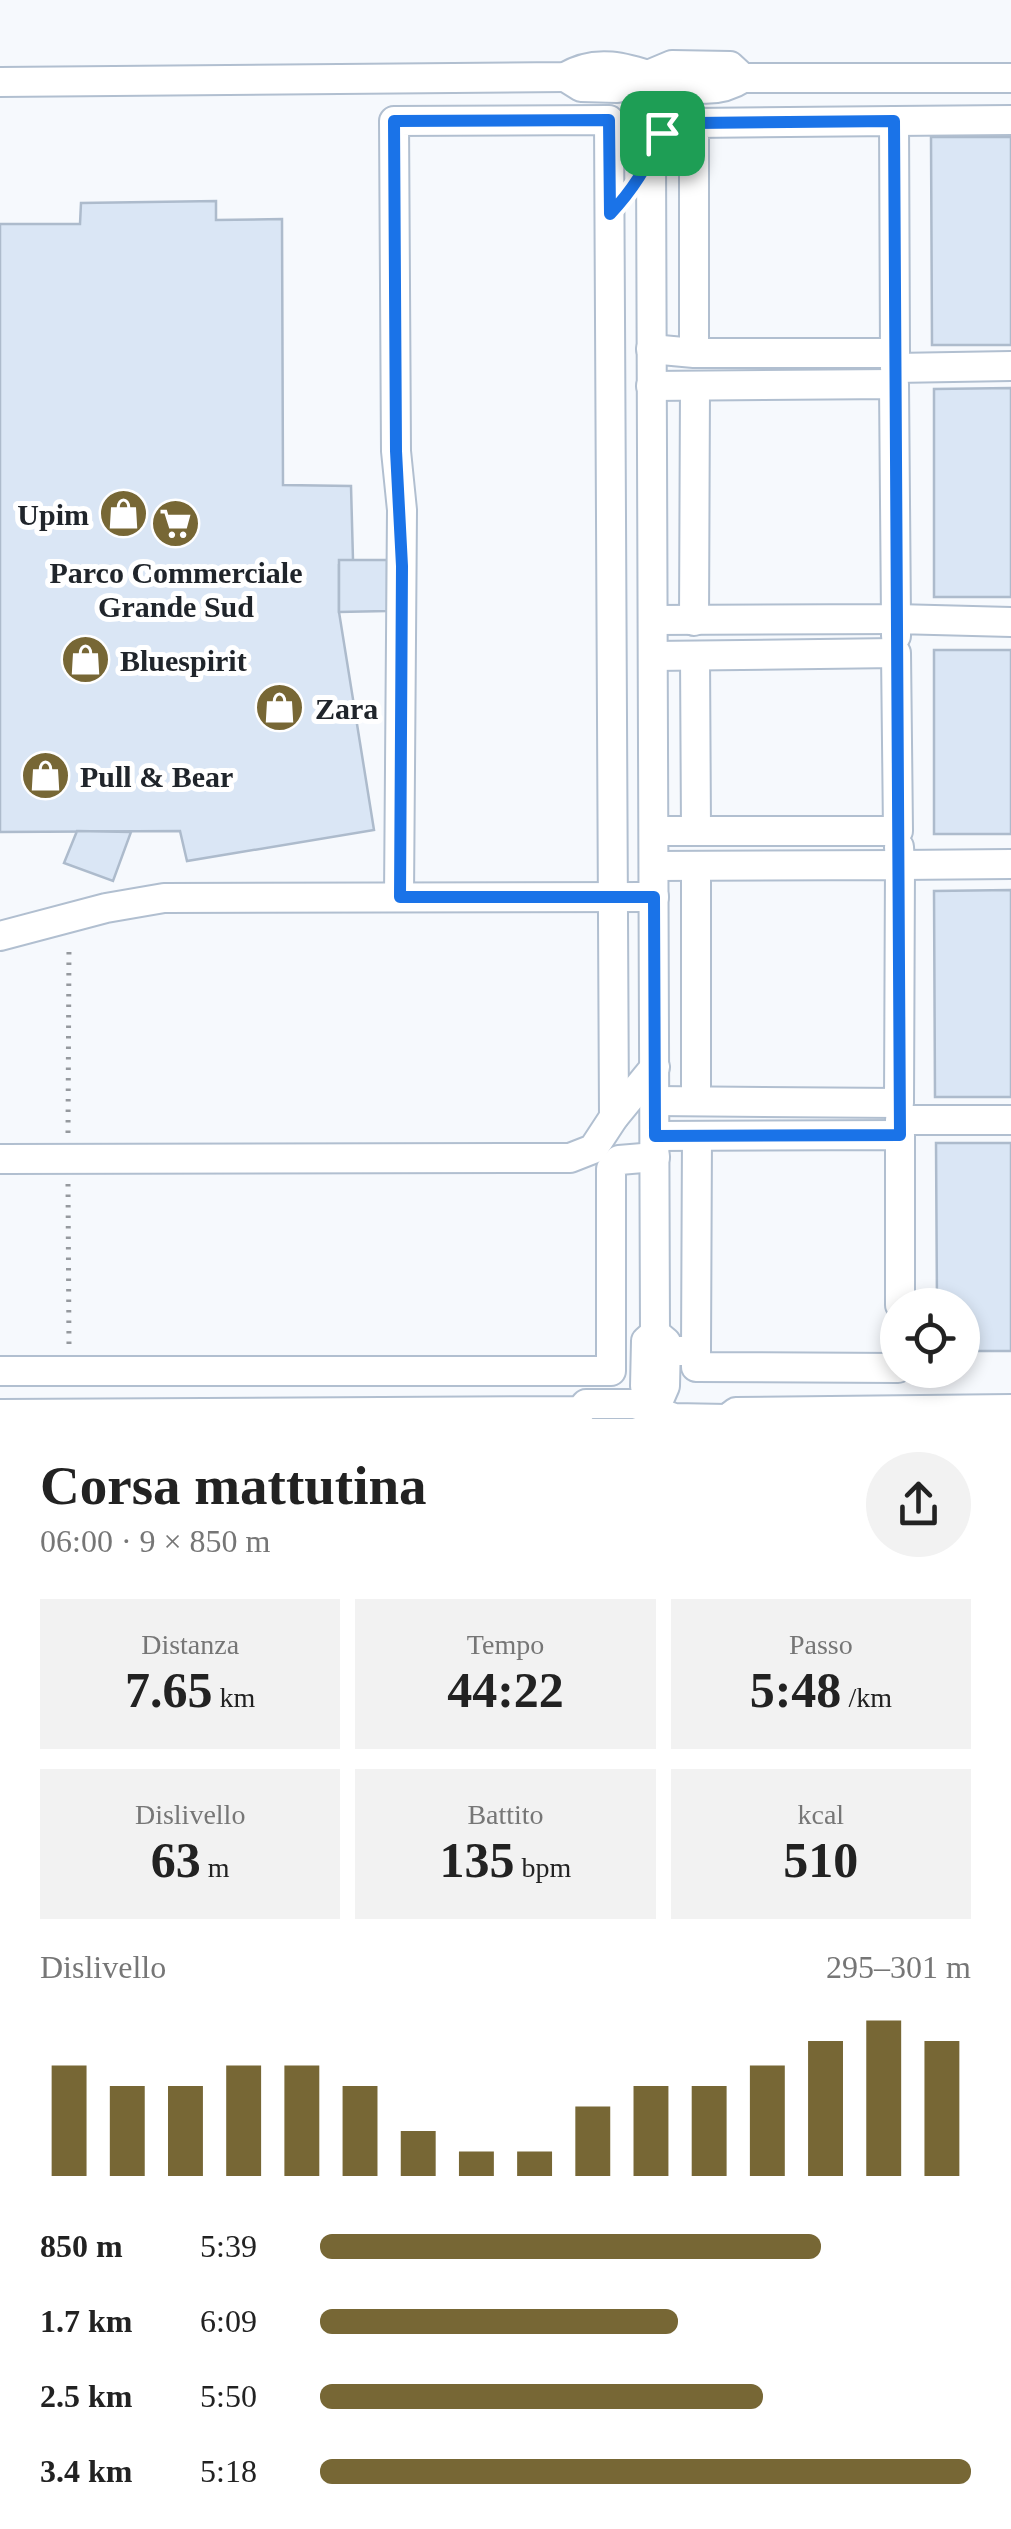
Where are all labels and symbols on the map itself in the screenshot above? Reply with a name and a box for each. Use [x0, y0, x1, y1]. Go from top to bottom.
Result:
pin [620, 91, 705, 176]
shop icon: Upim [98, 488, 150, 540]
supermarket icon: Parco Commerciale Grande Sud [150, 497, 202, 549]
place label: Upim [17, 498, 89, 531]
place label: Parco Commerciale Grande Sud [50, 556, 302, 623]
shop icon: Bluespirit [59, 634, 111, 686]
place label: Bluespirit [120, 644, 247, 677]
shop icon: Zara [254, 682, 306, 734]
place label: Zara [315, 692, 378, 725]
shop icon: Pull & Bear [19, 750, 71, 802]
place label: Pull & Bear [80, 760, 233, 793]

